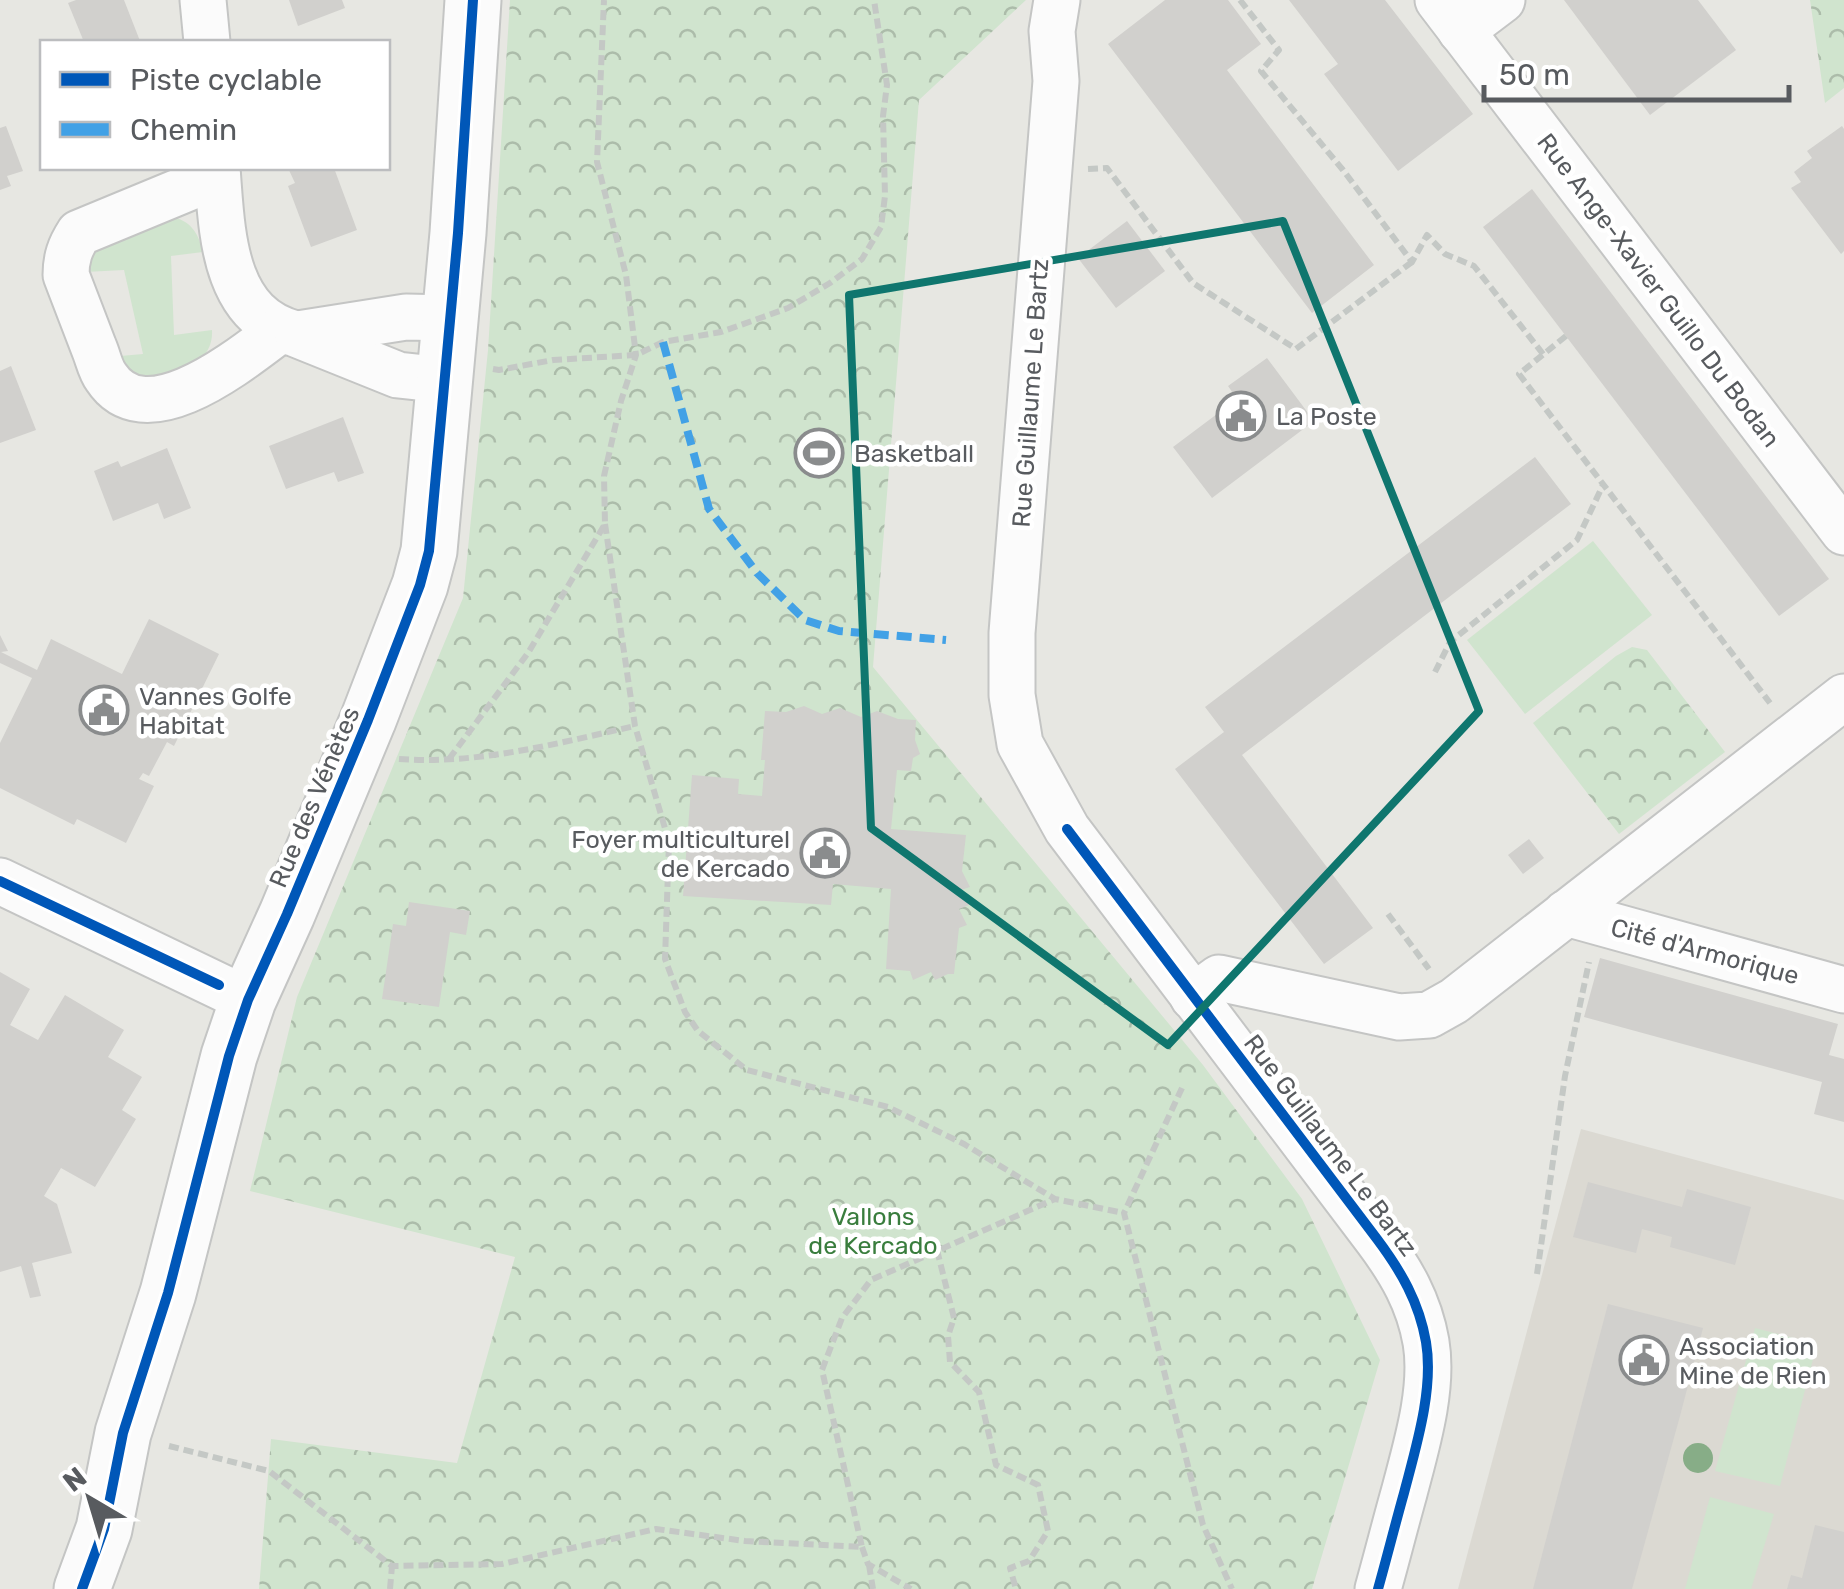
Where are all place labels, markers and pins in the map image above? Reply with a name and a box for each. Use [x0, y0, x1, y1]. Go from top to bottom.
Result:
public building icon: La Poste [1215, 390, 1267, 442]
place label: La Poste [1276, 402, 1377, 431]
sports icon: Basketball [793, 427, 845, 479]
place label: Basketball [854, 439, 974, 468]
place label: Vannes Golfe Habitat [139, 682, 292, 740]
public building icon: Vannes Golfe Habitat [78, 684, 130, 736]
place label: Foyer multiculturel de Kercado [571, 825, 790, 883]
public building icon: Foyer multiculturel de Kercado [799, 827, 851, 879]
place label: Association Mine de Rien [1679, 1332, 1827, 1390]
public building icon: Association Mine de Rien [1618, 1334, 1670, 1386]

